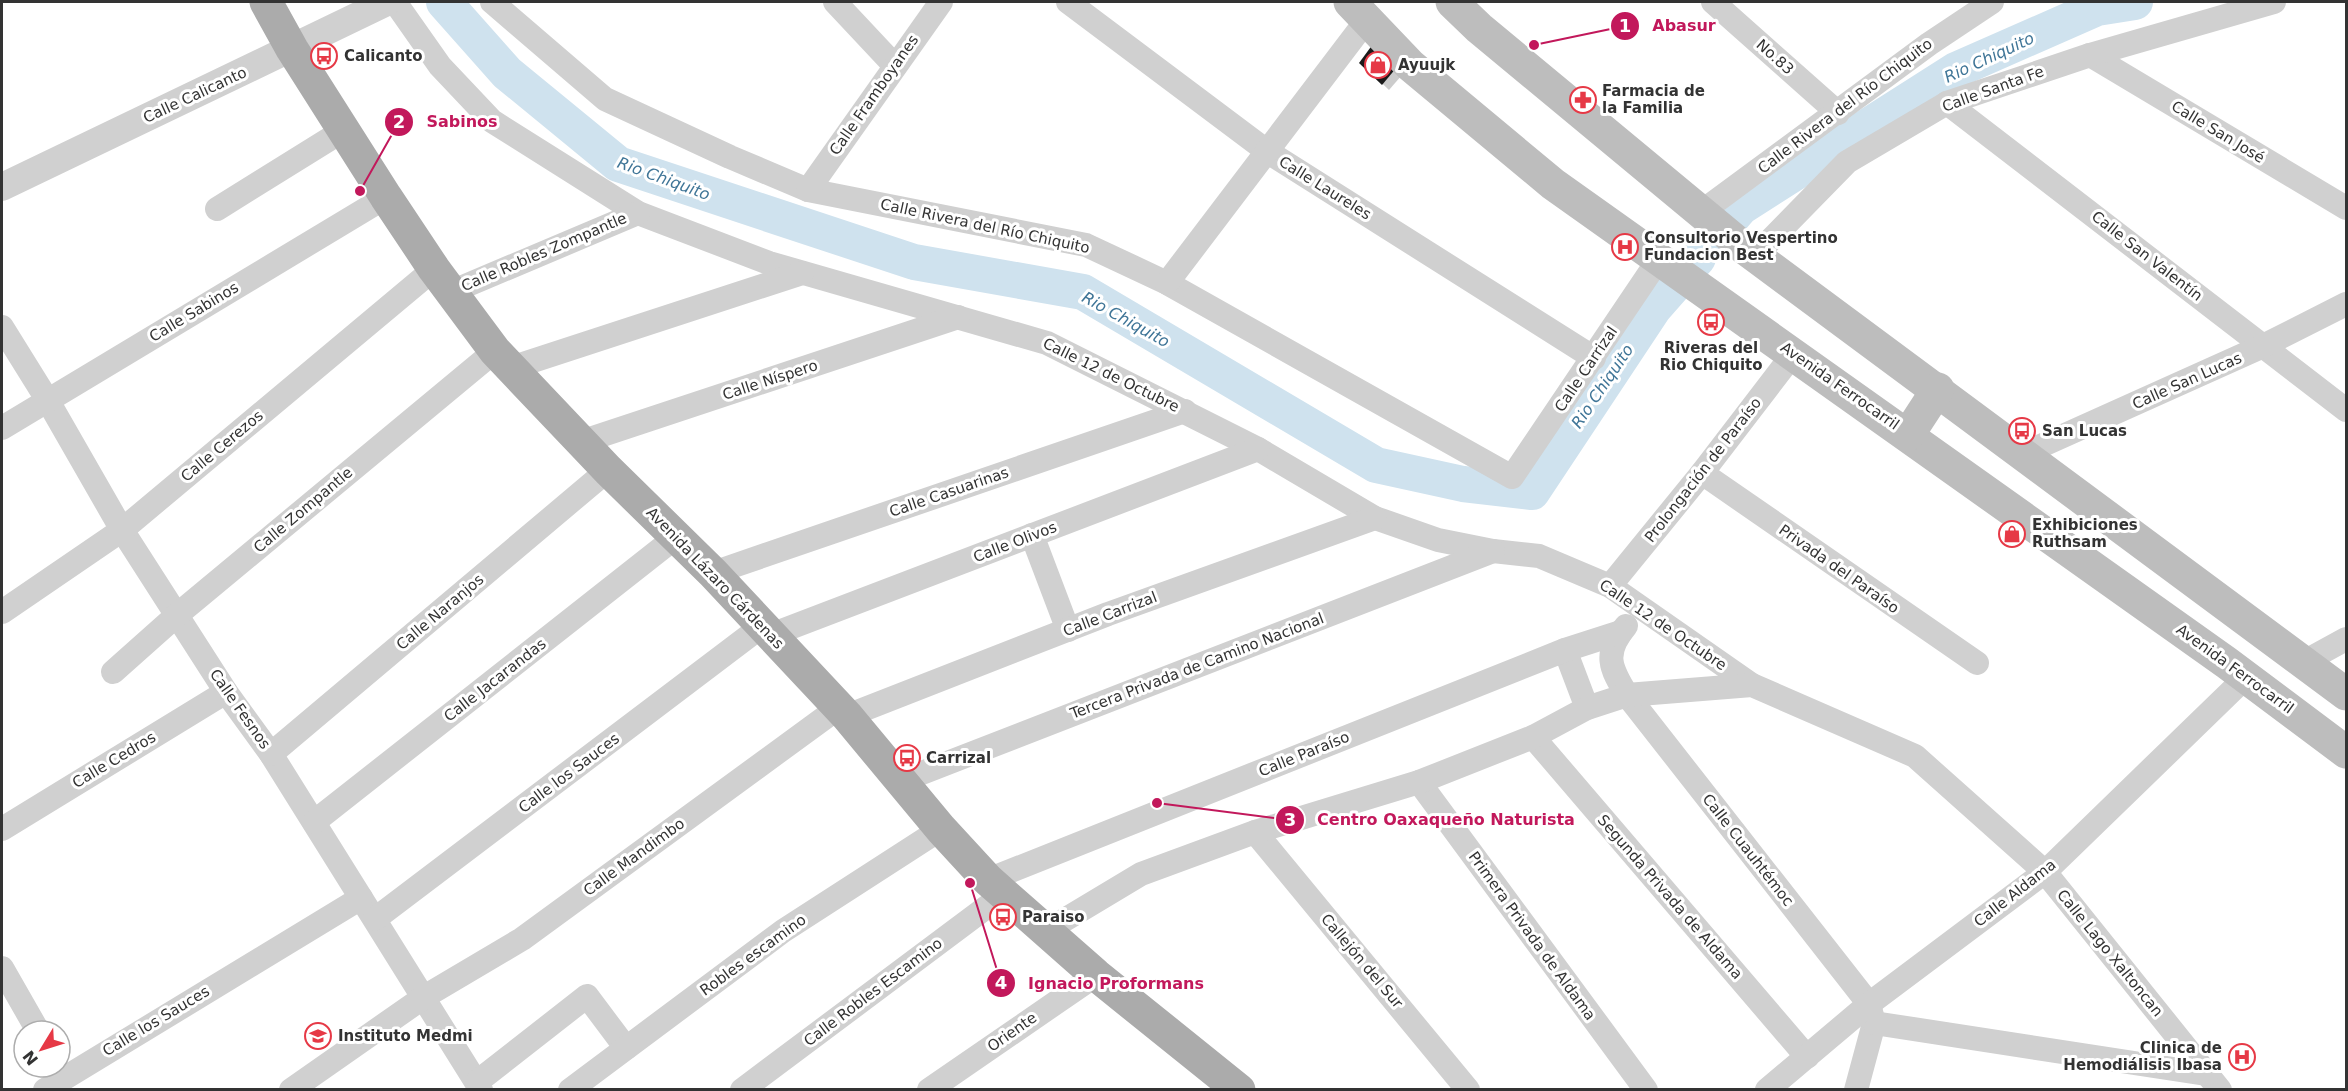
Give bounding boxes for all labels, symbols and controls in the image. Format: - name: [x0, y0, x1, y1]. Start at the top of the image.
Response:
- callout: Abasur: [1610, 9, 1727, 43]
- text: 1: [1619, 15, 1631, 36]
- text: Abasur: [1652, 16, 1716, 35]
- water label: Rio Chiquito: [1941, 28, 2037, 87]
- street label: Calle Framboyanes: [826, 31, 922, 159]
- street label: Calle Rivera del Río Chiquito: [1754, 35, 1936, 177]
- street label: No.83: [1753, 36, 1797, 78]
- bus stop icon: Calicanto: [309, 41, 339, 71]
- place label: Calicanto: [344, 47, 423, 65]
- shop icon: Ayuujk: [1363, 50, 1393, 80]
- place label: Ayuujk: [1398, 56, 1456, 74]
- street label: Calle Santa Fe: [1940, 62, 2046, 116]
- street label: Calle Calicanto: [140, 63, 250, 127]
- place label: Farmacia de la Familia: [1602, 82, 1705, 117]
- pharmacy icon: Farmacia de la Familia: [1568, 85, 1598, 115]
- street label: Calle San José: [2168, 97, 2268, 167]
- callout: Sabinos: [384, 105, 510, 139]
- text: 2: [393, 111, 405, 132]
- text: Sabinos: [426, 112, 498, 131]
- street label: Calle Laureles: [1276, 152, 1375, 224]
- water label: Rio Chiquito: [615, 153, 713, 204]
- street label: Calle Rivera del Río Chiquito: [879, 195, 1091, 257]
- street label: Calle San Valentín: [2088, 207, 2206, 305]
- street label: Calle Robles Zompantle: [459, 209, 629, 295]
- place label: Consultorio Vespertino Fundacion Best: [1644, 229, 1838, 264]
- hospital icon: Consultorio Vespertino Fundacion Best: [1610, 232, 1640, 262]
- street label: Calle Sabinos: [146, 278, 242, 346]
- water label: Rio Chiquito: [1079, 288, 1173, 351]
- bus stop icon: Riveras del Rio Chiquito: [1696, 307, 1726, 337]
- street label: Calle Carrizal: [1551, 323, 1621, 415]
- street label: Calle 12 de Octubre: [1040, 334, 1182, 416]
- street label: Avenida Ferrocarril: [1777, 338, 1903, 434]
- place label: Riveras del Rio Chiquito: [1659, 339, 1763, 374]
- water label: Rio Chiquito: [1567, 341, 1638, 432]
- street label: Calle San Lucas: [2130, 349, 2245, 413]
- street label: Calle Níspero: [720, 356, 820, 404]
- street label: Prolongación de Paraíso: [1641, 394, 1765, 546]
- street label: Calle Cerezos: [177, 406, 267, 486]
- bus stop icon: San Lucas: [2007, 416, 2037, 446]
- place label: San Lucas: [2042, 422, 2127, 440]
- street label: Calle Zompantle: [250, 463, 356, 557]
- street label: Calle Casuarinas: [887, 463, 1011, 521]
- street label: Avenida Lázaro Cárdenas: [643, 503, 788, 653]
- place label: Exhibiciones Ruthsam: [2032, 516, 2138, 551]
- street label: Calle Olivos: [971, 518, 1059, 566]
- shop icon: Exhibiciones Ruthsam: [1997, 519, 2027, 549]
- street label: Privada del Paraíso: [1775, 521, 1903, 617]
- street label: Calle Naranjos: [393, 570, 487, 654]
- street label: Calle 12 de Octubre: [1596, 576, 1730, 674]
- street label: Calle Carrizal: [1060, 588, 1160, 640]
- street label: Tercera Privada de Camino Nacional: [1067, 609, 1326, 723]
- street label: Avenida Ferrocarril: [2173, 620, 2297, 718]
- street label: Calle Jacarandas: [440, 634, 550, 725]
- street label: Calle Fesnos: [206, 666, 274, 753]
- street label: Calle Cedros: [69, 728, 159, 792]
- street label: Calle Paraíso: [1256, 728, 1352, 780]
- street label: Calle los Sauces: [515, 729, 623, 817]
- bus stop icon: Carrizal: [892, 743, 922, 773]
- place label: Carrizal: [926, 749, 991, 767]
- street label: Calle Cuauhtémoc: [1699, 790, 1797, 910]
- callout: Centro Oaxaqueño Naturista: [1275, 803, 1587, 837]
- text: 3: [1284, 809, 1296, 830]
- text: Centro Oaxaqueño Naturista: [1317, 810, 1575, 829]
- street label: Segunda Privada de Aldama: [1594, 811, 1746, 983]
- street label: Calle Mandimbo: [580, 814, 688, 900]
- street label: Primera Privada de Aldama: [1465, 848, 1599, 1024]
- street label: Calle Aldama: [1970, 855, 2060, 931]
- street label: Calle Lago Xaltoncan: [2053, 886, 2167, 1020]
- bus stop icon: Paraiso: [988, 902, 1018, 932]
- place label: Paraiso: [1022, 908, 1085, 926]
- street label: Callejón del Sur: [1317, 910, 1407, 1013]
- street label: Robles escamino: [697, 911, 809, 999]
- street label: Calle Robles Escamino: [800, 934, 946, 1050]
- callout: Ignacio Proformans: [986, 966, 1216, 1000]
- text: 4: [995, 972, 1007, 993]
- text: Ignacio Proformans: [1028, 974, 1204, 993]
- street label: Calle los Sauces: [99, 982, 213, 1060]
- street label: Oriente: [984, 1009, 1040, 1055]
- north arrow: [12, 1019, 72, 1079]
- school or university icon: Instituto Medmi: [303, 1021, 333, 1051]
- place label: Instituto Medmi: [338, 1027, 473, 1045]
- place label: Clinica de Hemodiálisis Ibasa: [2063, 1039, 2222, 1074]
- hospital icon: Clinica de Hemodiálisis Ibasa: [2227, 1042, 2257, 1072]
- text: N: [19, 1047, 42, 1069]

